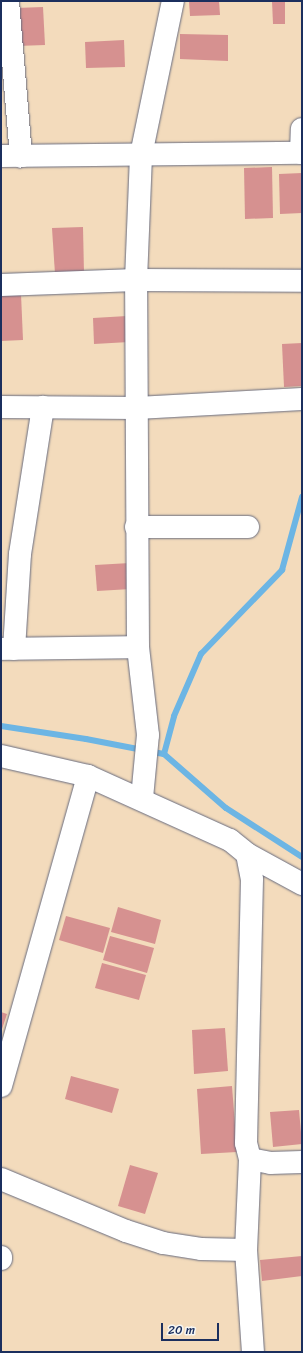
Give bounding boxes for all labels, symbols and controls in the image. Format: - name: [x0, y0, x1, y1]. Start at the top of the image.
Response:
- scale bar: [163, 1315, 221, 1341]
- text: 20 m: [168, 1319, 195, 1341]

